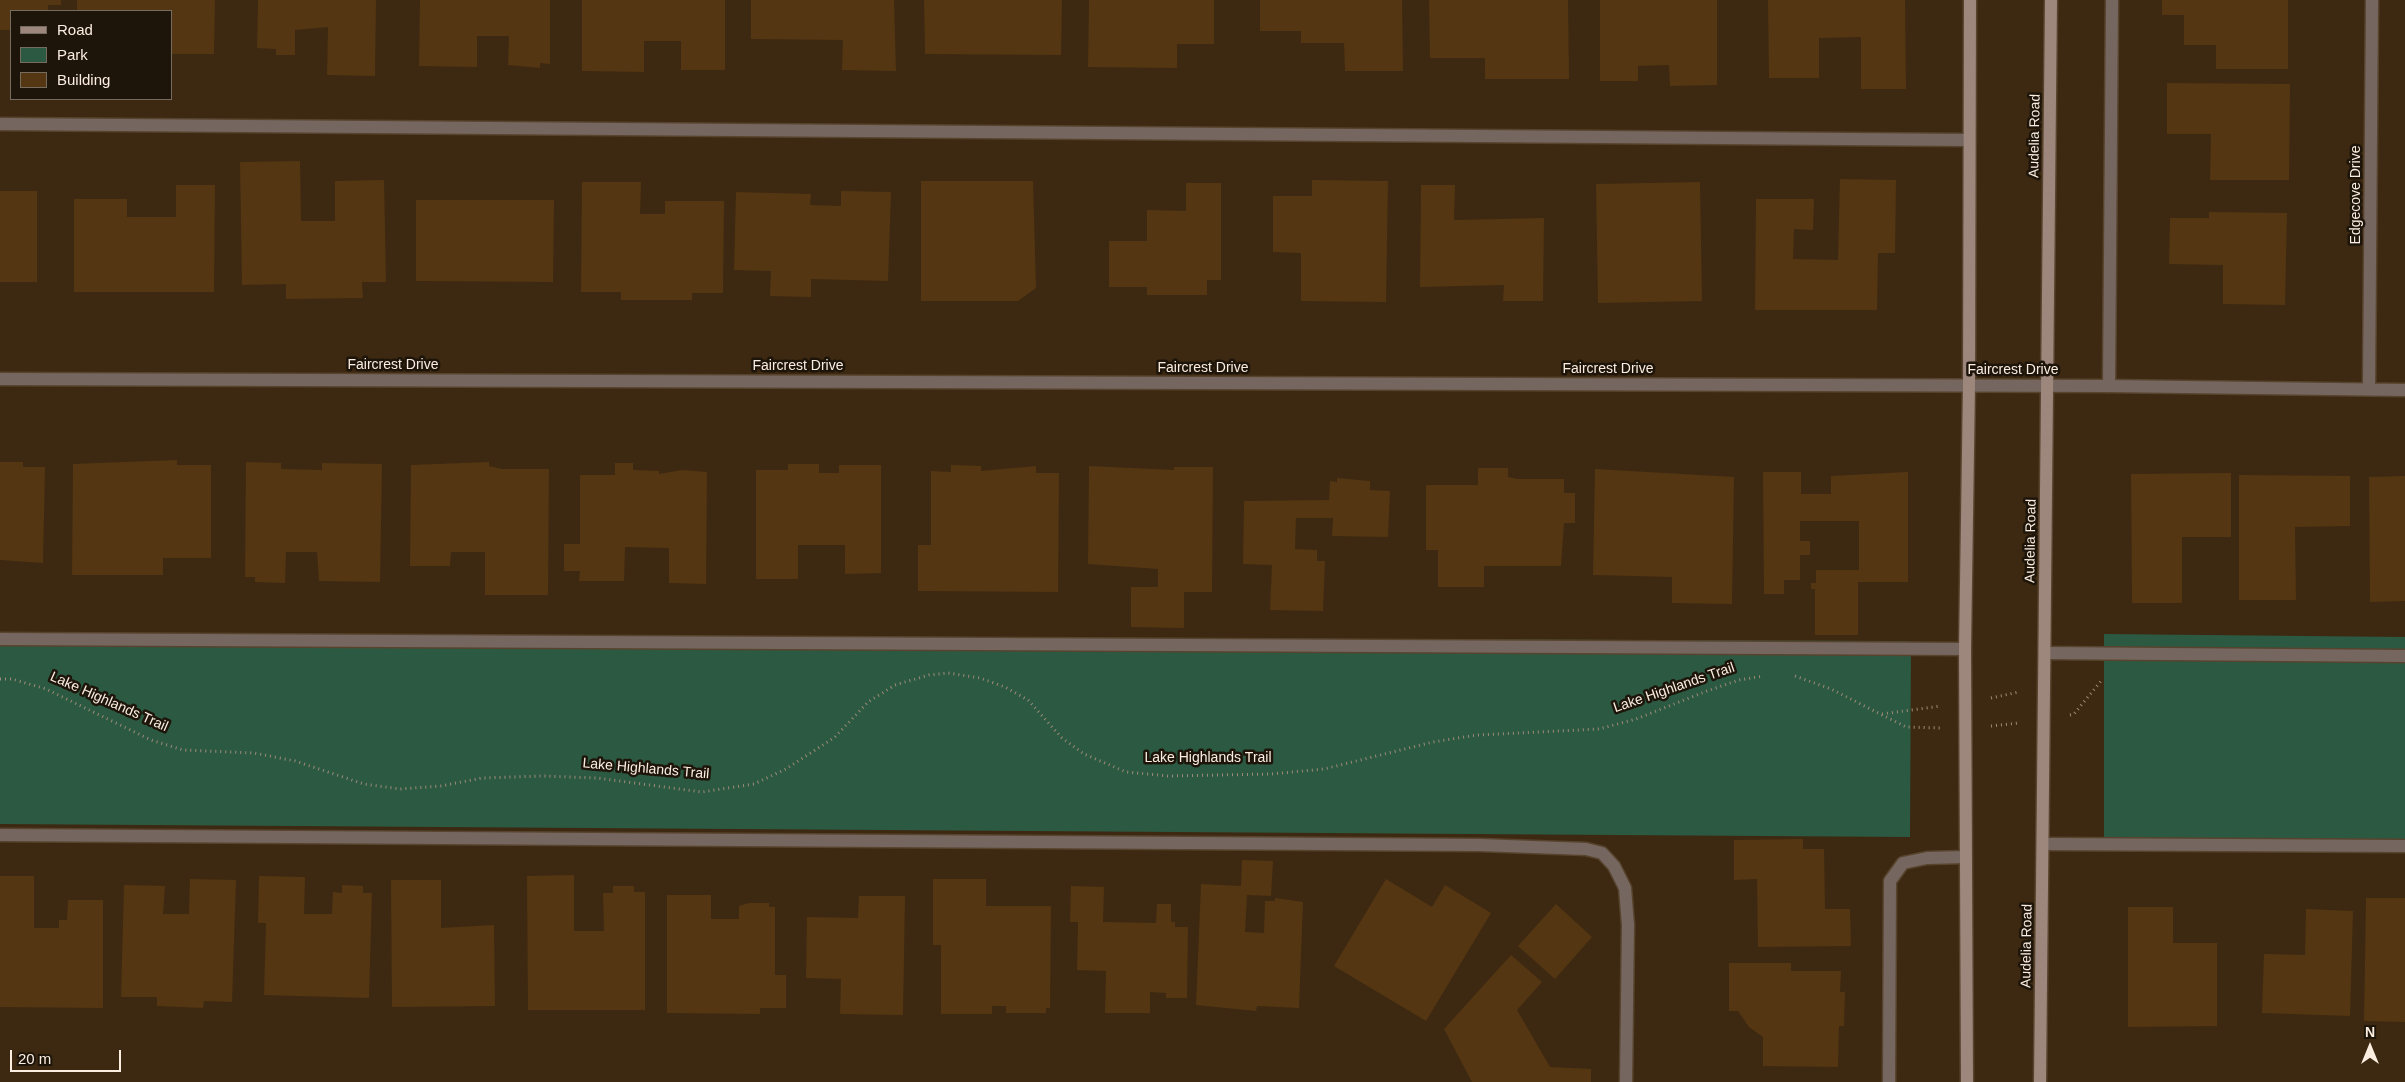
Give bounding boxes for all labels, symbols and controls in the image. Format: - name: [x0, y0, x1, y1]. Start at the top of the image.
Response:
- legend: [10, 10, 172, 100]
- text: Road: [57, 21, 93, 38]
- text: Park: [57, 46, 88, 63]
- text: Building: [57, 71, 110, 88]
- street label: Audelia Road: [2026, 94, 2044, 178]
- street label: Edgecove Drive: [2348, 146, 2364, 244]
- street label: Faircrest Drive: [347, 357, 439, 373]
- street label: Faircrest Drive: [752, 358, 844, 374]
- street label: Faircrest Drive: [1157, 360, 1249, 376]
- street label: Faircrest Drive: [1562, 361, 1654, 377]
- street label: Faircrest Drive: [1967, 362, 2059, 378]
- street label: Audelia Road: [2022, 499, 2040, 583]
- street label: Lake Highlands Trail: [1611, 659, 1737, 717]
- street label: Lake Highlands Trail: [48, 668, 170, 736]
- street label: Lake Highlands Trail: [1144, 750, 1272, 766]
- street label: Lake Highlands Trail: [582, 755, 710, 783]
- street label: Audelia Road: [2018, 904, 2036, 988]
- north arrow: [2345, 1022, 2395, 1072]
- text: N: [2365, 1024, 2375, 1040]
- scale bar: [12, 1040, 124, 1072]
- text: 20 m: [18, 1050, 51, 1067]

